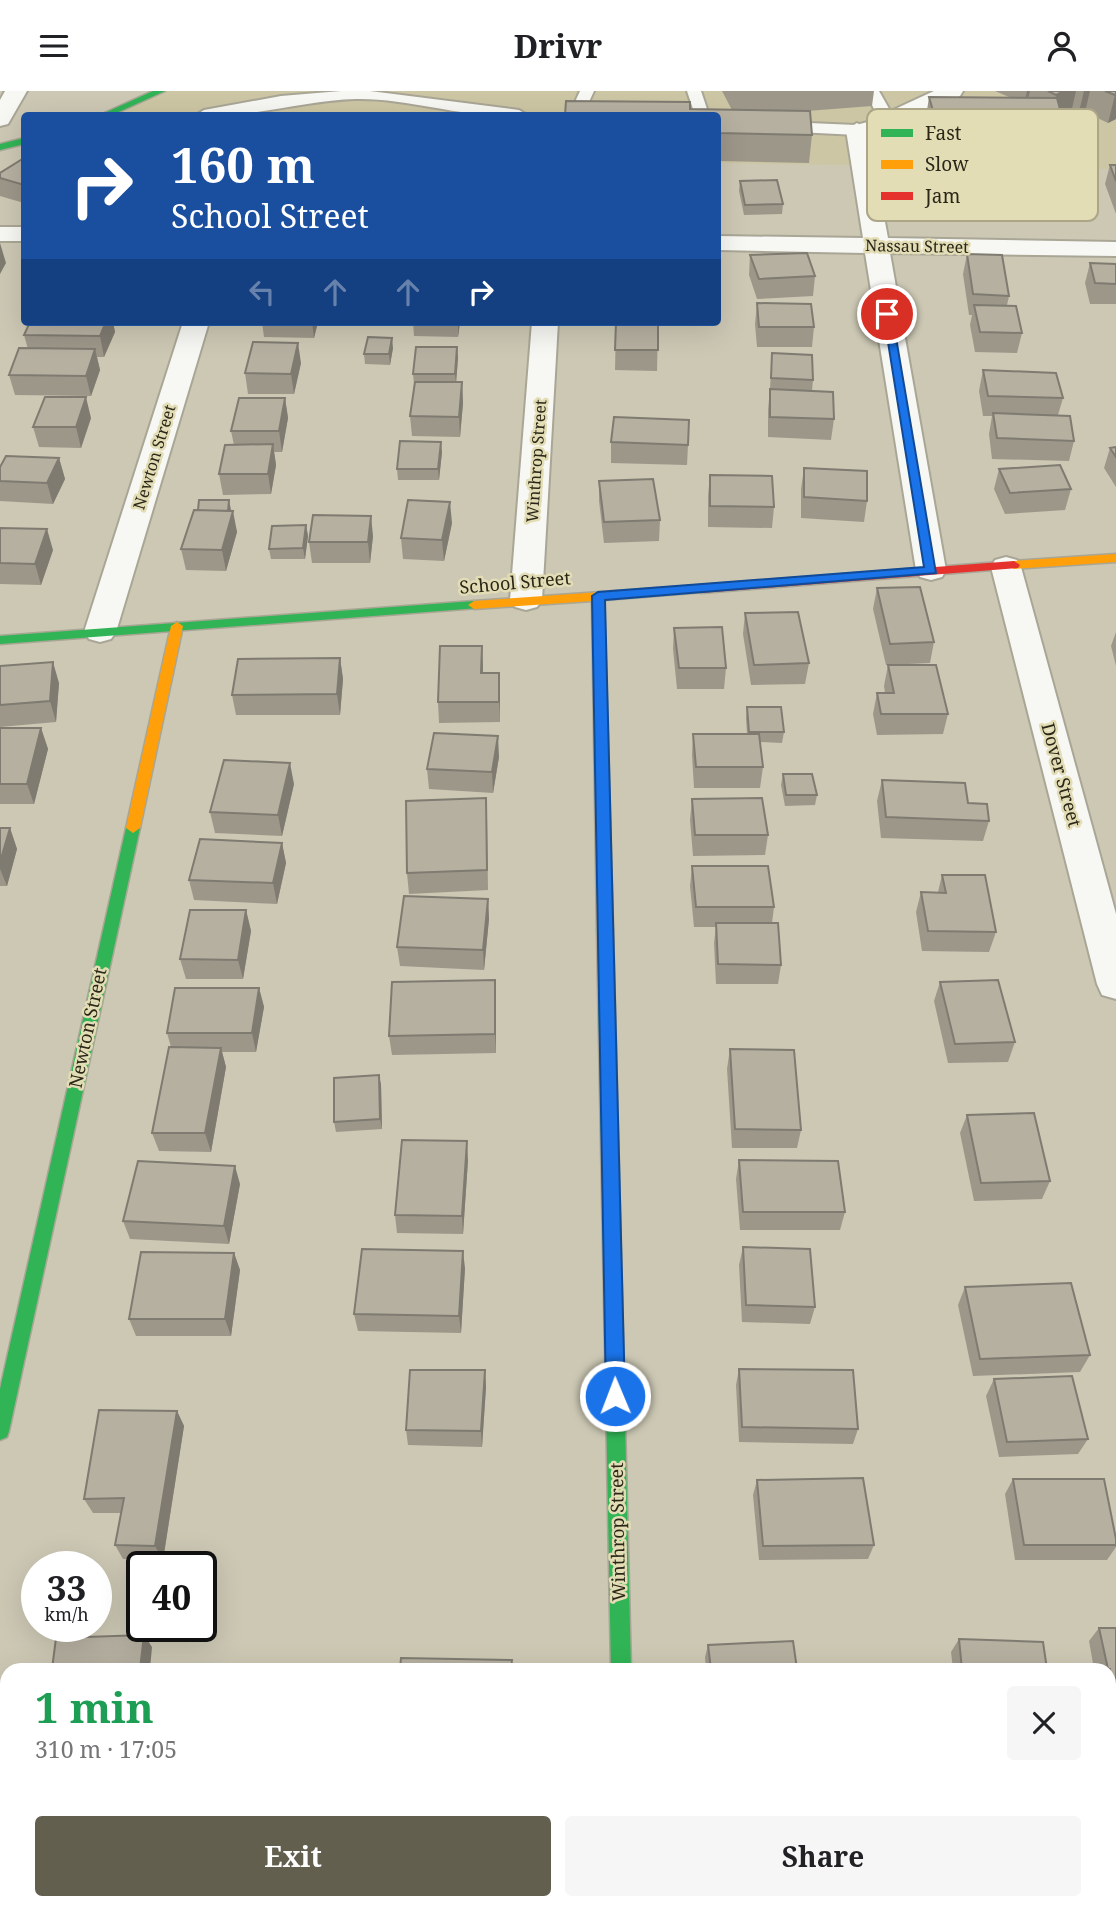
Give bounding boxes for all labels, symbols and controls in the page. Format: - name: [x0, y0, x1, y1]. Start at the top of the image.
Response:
- text: Drivr: [514, 24, 602, 67]
- icon: menu: [35, 27, 73, 65]
- icon: person: [1043, 27, 1081, 65]
- legend: [867, 109, 1098, 221]
- text: Fast: [925, 120, 962, 146]
- text: 160 m: [171, 131, 315, 197]
- icon: right: [56, 140, 147, 231]
- text: Slow: [925, 151, 969, 177]
- text: Jam: [924, 183, 960, 209]
- text: School Street: [171, 194, 369, 237]
- street label: Nassau Street: [865, 234, 969, 258]
- icon: left: [243, 273, 281, 311]
- icon: ahead: [316, 273, 354, 311]
- icon: ahead: [389, 273, 427, 311]
- icon: right: [462, 273, 500, 311]
- pin: [857, 284, 917, 344]
- icon: arrive: [868, 295, 906, 333]
- street label: Winthrop Street: [521, 398, 551, 523]
- street label: Newton Street: [128, 402, 180, 512]
- street label: School Street: [458, 565, 571, 599]
- street label: Dover Street: [1037, 720, 1087, 829]
- street label: Newton Street: [63, 966, 111, 1090]
- position arrow: [578, 1359, 652, 1433]
- street label: Winthrop Street: [604, 1462, 630, 1602]
- speed limit sign: 40: [126, 1551, 217, 1642]
- text: 33: [47, 1564, 86, 1611]
- text: km/h: [44, 1602, 89, 1626]
- text: 1 min: [35, 1678, 154, 1735]
- button: close: [1007, 1686, 1081, 1760]
- text: 310 m · 17:05: [35, 1733, 177, 1765]
- button: Exit: [35, 1816, 551, 1896]
- button: Share: [565, 1816, 1081, 1896]

